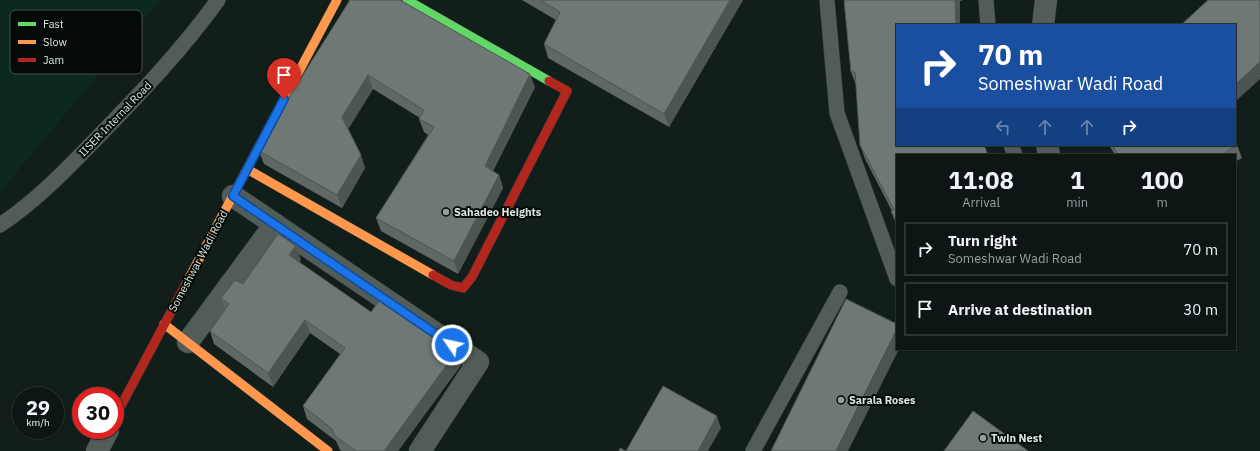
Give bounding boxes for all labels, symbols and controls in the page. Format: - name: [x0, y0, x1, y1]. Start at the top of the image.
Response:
- legend: [10, 10, 142, 74]
- text: Fast: [43, 17, 64, 31]
- text: Slow: [43, 35, 67, 49]
- text: 70 m: [978, 36, 1043, 73]
- icon: right: [912, 40, 964, 92]
- text: Jam: [43, 53, 64, 67]
- pin: [267, 58, 301, 99]
- icon: arrive: [273, 64, 295, 86]
- text: Someshwar Wadi Road: [978, 72, 1163, 95]
- street label: IISER Internal Road: [76, 79, 154, 159]
- icon: left: [992, 116, 1014, 138]
- icon: ahead: [1034, 116, 1056, 138]
- icon: ahead: [1076, 116, 1098, 138]
- icon: right: [1118, 116, 1140, 138]
- text: 11:08: [948, 164, 1014, 196]
- text: 1: [1070, 164, 1084, 196]
- text: 100: [1140, 164, 1184, 196]
- text: Arrival: [962, 194, 1000, 211]
- text: min: [1066, 194, 1088, 211]
- text: m: [1156, 194, 1168, 211]
- place label: Sahadeo Heights: [454, 205, 542, 219]
- marker: Sahadeo Heights: [441, 207, 451, 217]
- street label: Someshwar Wadi Road: [165, 208, 231, 314]
- text: Turn right: [948, 231, 1017, 250]
- icon: right: [914, 238, 936, 260]
- text: 70 m: [1183, 240, 1218, 259]
- text: Someshwar Wadi Road: [948, 250, 1082, 267]
- icon: arrive: [914, 298, 936, 320]
- text: Arrive at destination: [948, 300, 1092, 319]
- text: 30 m: [1183, 300, 1218, 319]
- position arrow: [431, 324, 473, 366]
- speed limit sign: 30: [72, 387, 124, 439]
- place label: Sarala Roses: [849, 393, 916, 407]
- text: 29: [26, 394, 50, 421]
- marker: Sarala Roses: [836, 395, 846, 405]
- text: km/h: [26, 416, 50, 429]
- place label: Twin Nest: [991, 431, 1042, 445]
- marker: Twin Nest: [978, 433, 988, 443]

